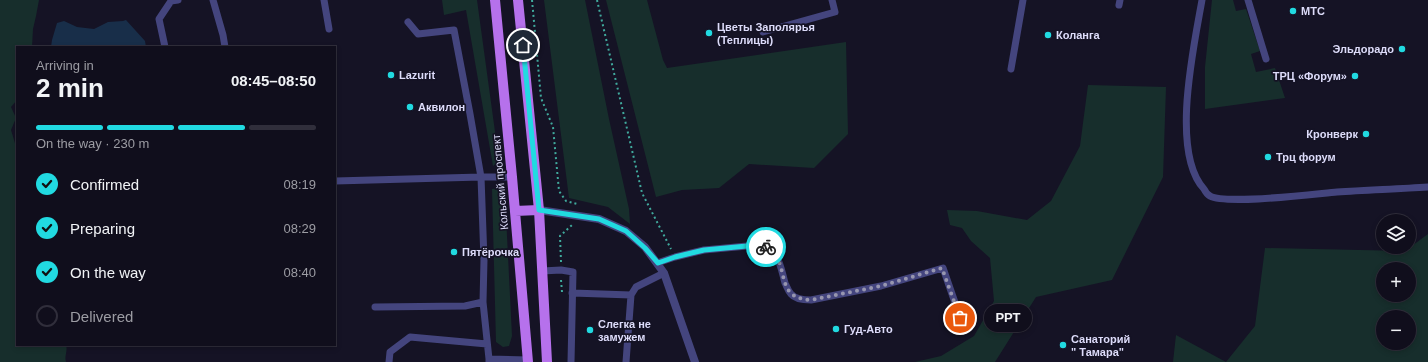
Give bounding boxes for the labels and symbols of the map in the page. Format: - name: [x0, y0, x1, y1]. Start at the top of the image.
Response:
- place label: МТС: [1301, 5, 1325, 17]
- marker: МТС: [1288, 6, 1298, 16]
- place label: Цветы Заполярья (Теплицы): [717, 21, 815, 46]
- pin: [506, 28, 540, 62]
- marker: Цветы Заполярья (Теплицы): [704, 28, 714, 38]
- place label: Коланга: [1056, 29, 1100, 41]
- marker: Коланга: [1043, 30, 1053, 40]
- place label: Эльдорадо: [1332, 43, 1394, 55]
- marker: Эльдорадо: [1397, 44, 1407, 54]
- place label: Lazurit: [399, 69, 435, 81]
- marker: Lazurit: [386, 70, 396, 80]
- place label: ТРЦ «Форум»: [1273, 70, 1347, 82]
- marker: ТРЦ «Форум»: [1350, 71, 1360, 81]
- place label: Аквилон: [418, 101, 465, 113]
- marker: Аквилон: [405, 102, 415, 112]
- place label: Кронверк: [1306, 128, 1358, 140]
- marker: Кронверк: [1361, 129, 1371, 139]
- street label: Кольский проспект: [490, 134, 510, 230]
- place label: Трц форум: [1276, 151, 1336, 163]
- marker: Трц форум: [1263, 152, 1273, 162]
- courier: [746, 227, 786, 267]
- place label: Пятёрочка: [462, 246, 520, 258]
- marker: Пятёрочка: [449, 247, 459, 257]
- pin: [943, 301, 977, 335]
- callout: РРТ: [984, 304, 1032, 332]
- place label: Слегка не замужем: [598, 318, 651, 343]
- place label: Гуд-Авто: [844, 323, 893, 335]
- marker: Гуд-Авто: [831, 324, 841, 334]
- marker: Слегка не замужем: [585, 325, 595, 335]
- place label: Санаторий " Тамара": [1071, 333, 1130, 358]
- marker: Санаторий " Тамара": [1058, 340, 1068, 350]

